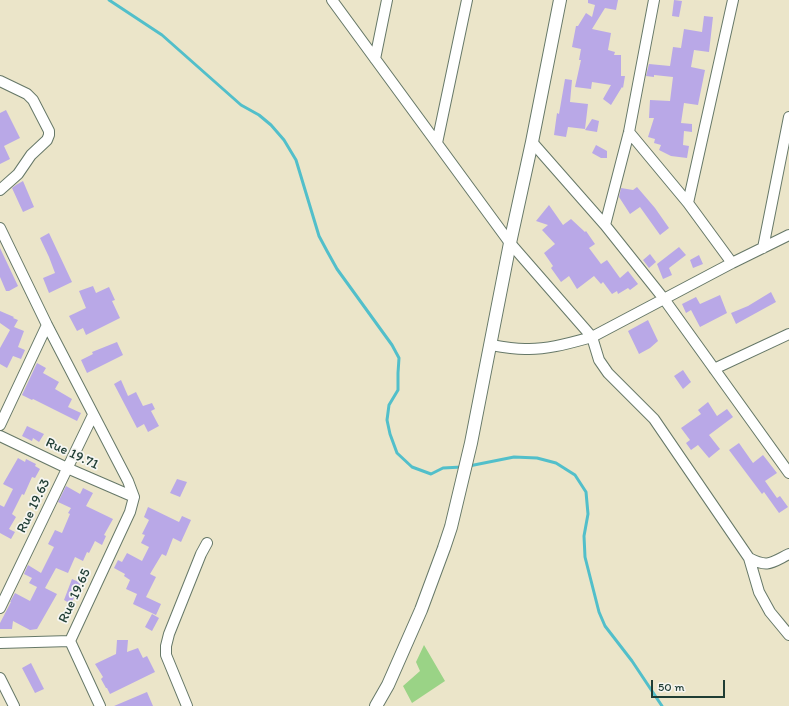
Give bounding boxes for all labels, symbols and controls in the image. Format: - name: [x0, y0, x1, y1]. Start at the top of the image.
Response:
- street label: Rue 19.71: [43, 434, 101, 474]
- street label: Rue 19.63: [14, 476, 54, 536]
- street label: Rue 19.65: [55, 566, 95, 626]
- scale bar: [653, 672, 727, 698]
- text: 50 m: [658, 680, 684, 694]

